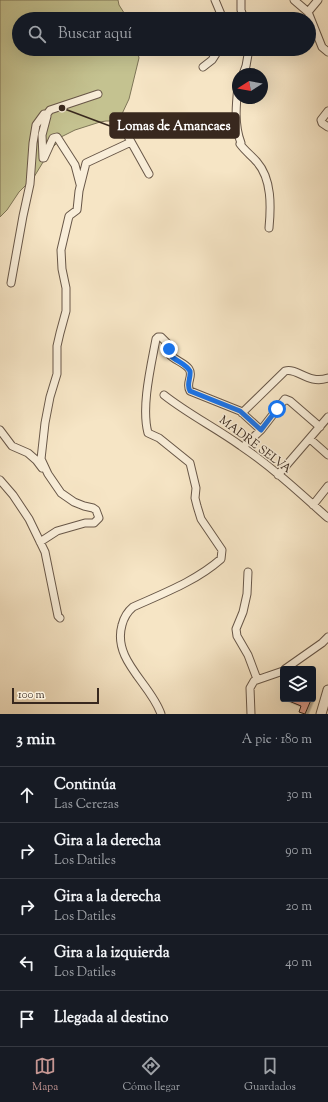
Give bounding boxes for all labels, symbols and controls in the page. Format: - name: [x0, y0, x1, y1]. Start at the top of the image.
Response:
- search box: [12, 12, 316, 56]
- icon: search: [26, 23, 48, 45]
- text: Buscar aquí: [58, 24, 132, 45]
- north arrow: [232, 68, 268, 104]
- callout: Lomas de Amancaes: [110, 113, 239, 138]
- text: Lomas de Amancaes: [117, 118, 231, 136]
- route end: [160, 340, 178, 358]
- route start: [268, 400, 286, 418]
- street label: MADRE SELVA: [215, 412, 295, 478]
- map controls: [280, 666, 316, 702]
- button: layers: [280, 666, 316, 702]
- scale bar: [12, 686, 99, 705]
- text: 100 m: [18, 687, 45, 703]
- text: 3 min: [16, 728, 55, 752]
- text: A pie · 180 m: [242, 731, 312, 749]
- text: Continúa: [54, 775, 116, 796]
- icon: ahead: [16, 784, 38, 806]
- text: 30 m: [286, 786, 312, 804]
- text: Las Cerezas: [54, 796, 119, 814]
- text: Gira a la derecha: [54, 831, 161, 852]
- icon: right: [16, 840, 38, 862]
- text: 90 m: [285, 842, 312, 860]
- text: Los Datiles: [54, 852, 116, 870]
- text: Gira a la derecha: [54, 887, 161, 908]
- icon: right: [16, 896, 38, 918]
- text: 20 m: [286, 898, 312, 916]
- text: Los Datiles: [54, 908, 116, 926]
- text: Gira a la izquierda: [54, 943, 170, 964]
- icon: left: [16, 952, 38, 974]
- text: 40 m: [285, 954, 312, 972]
- text: Los Datiles: [54, 964, 116, 982]
- icon: arrive: [16, 1008, 38, 1030]
- text: Llegada al destino: [54, 1008, 169, 1029]
- tab: Mapa: [32, 1055, 58, 1095]
- tab: Cómo llegar: [122, 1055, 180, 1095]
- tab: Guardados: [244, 1055, 296, 1095]

